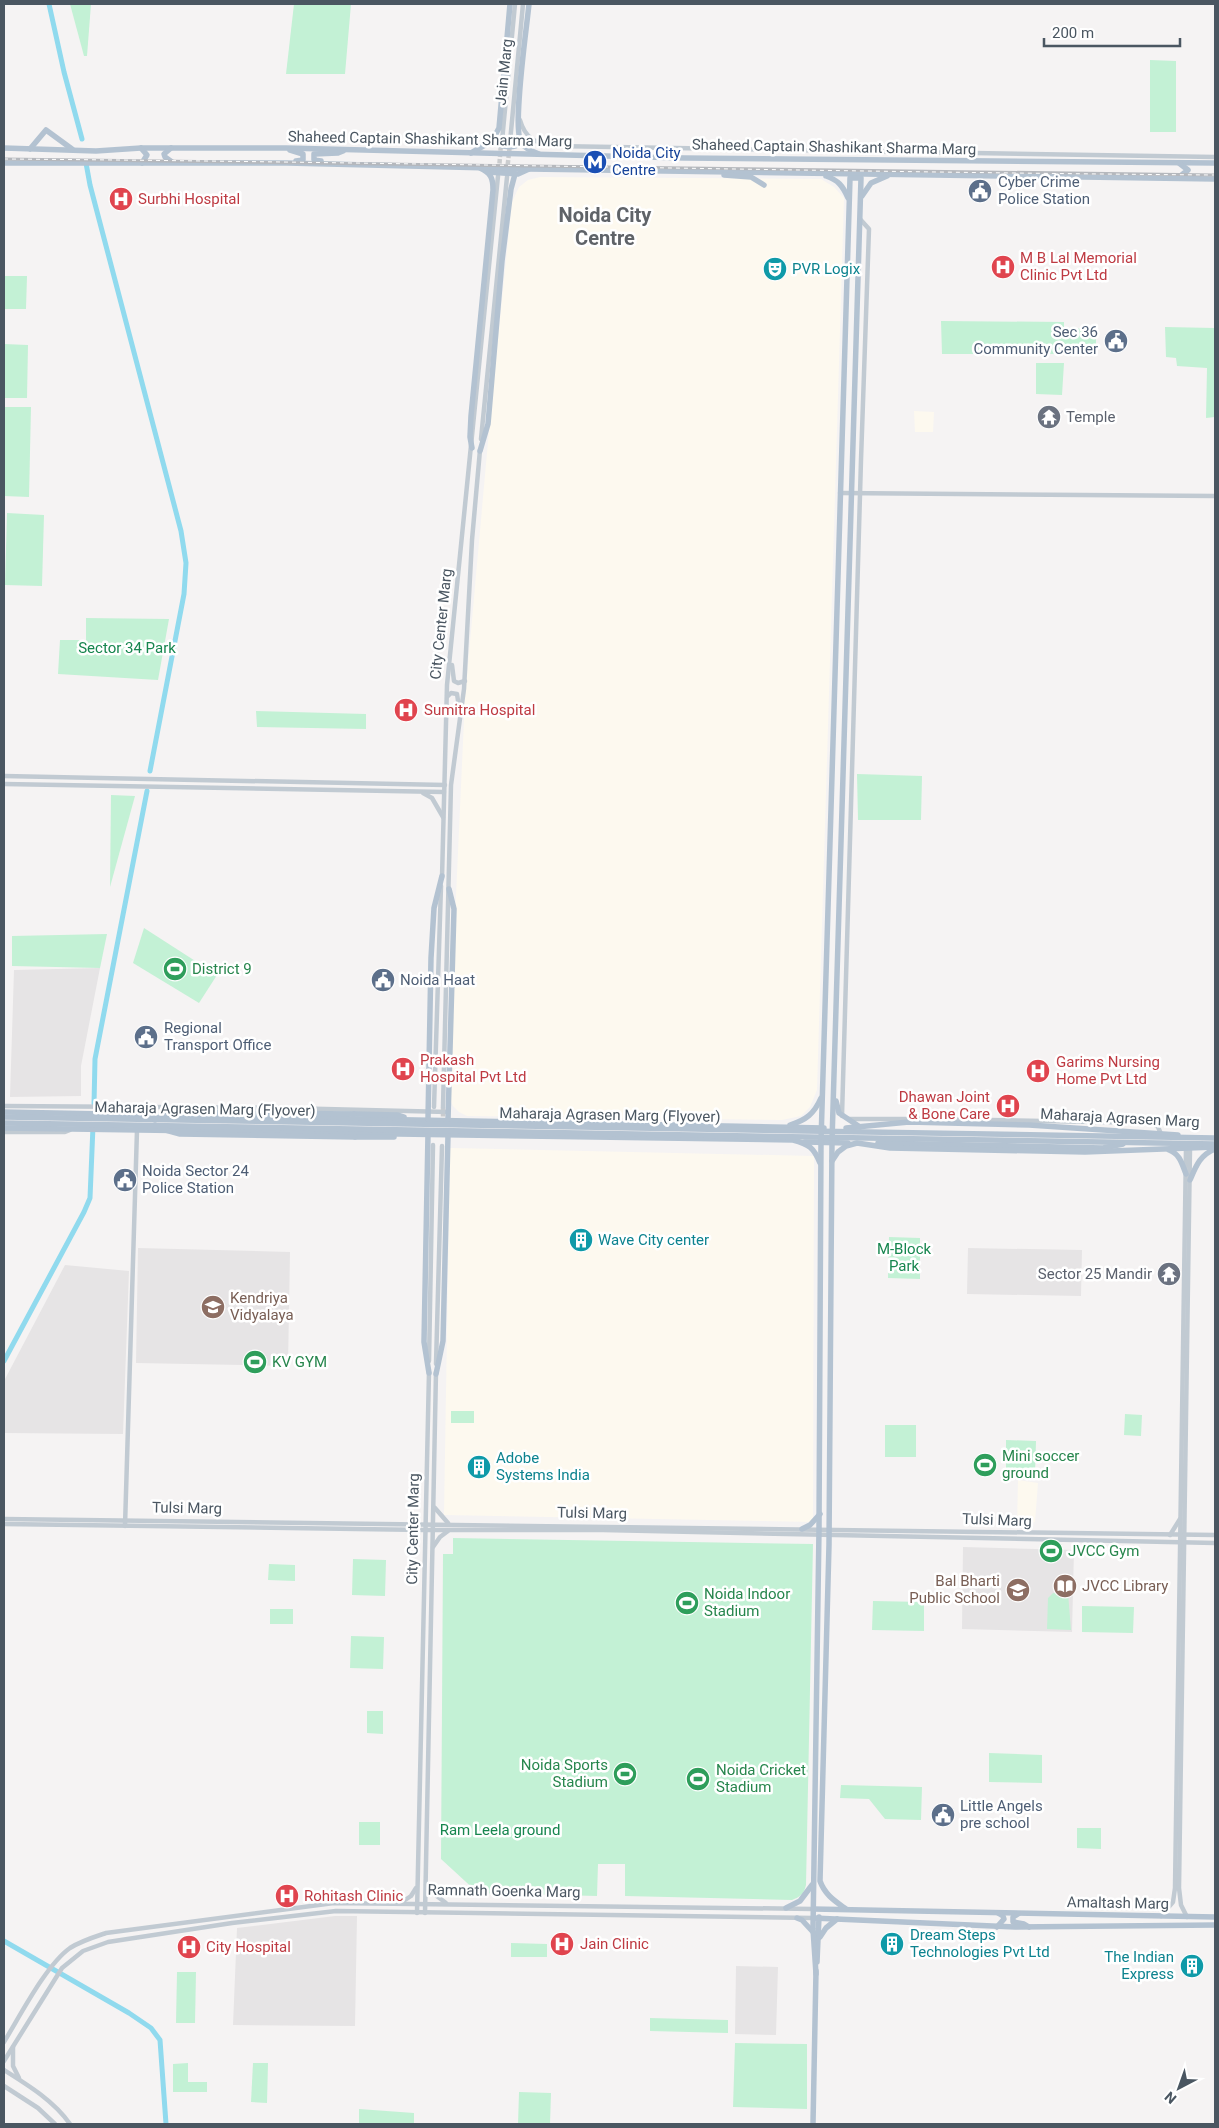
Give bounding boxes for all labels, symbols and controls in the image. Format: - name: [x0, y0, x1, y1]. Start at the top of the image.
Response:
- scale bar: [1044, 15, 1180, 47]
- text: 200 m: [1052, 24, 1094, 42]
- street label: Jain Marg: [492, 38, 516, 106]
- street label: Shaheed Captain Shashikant Sharma Marg: [288, 128, 572, 150]
- street label: Shaheed Captain Shashikant Sharma Marg: [692, 136, 976, 158]
- place label: Noida City Centre: [612, 144, 681, 179]
- metro station icon: Noida City Centre: [582, 149, 608, 175]
- place label: Cyber Crime Police Station: [998, 173, 1090, 208]
- public building icon: Cyber Crime Police Station: [967, 178, 993, 204]
- hospital icon: Surbhi Hospital: [108, 186, 134, 212]
- place label: Surbhi Hospital: [138, 190, 240, 208]
- district label: Noida City Centre: [559, 203, 652, 250]
- place label: M B Lal Memorial Clinic Pvt Ltd: [1020, 249, 1137, 284]
- hospital icon: M B Lal Memorial Clinic Pvt Ltd: [990, 254, 1016, 280]
- theatre icon: PVR Logix: [762, 256, 788, 282]
- place label: PVR Logix: [792, 260, 861, 278]
- place label: Sec 36 Community Center: [974, 323, 1098, 358]
- public building icon: Sec 36 Community Center: [1103, 328, 1129, 354]
- temple icon: Temple: [1036, 404, 1062, 430]
- place label: Temple: [1066, 408, 1115, 426]
- street label: City Center Marg: [426, 568, 456, 680]
- park label: Sector 34 Park: [78, 639, 176, 657]
- hospital icon: Sumitra Hospital: [393, 697, 419, 723]
- place label: Sumitra Hospital: [424, 701, 535, 719]
- sports icon: District 9: [162, 956, 188, 982]
- place label: District 9: [192, 960, 252, 978]
- public building icon: Noida Haat: [370, 967, 396, 993]
- place label: Noida Haat: [400, 971, 475, 989]
- place label: Regional Transport Office: [164, 1019, 271, 1054]
- public building icon: Regional Transport Office: [133, 1024, 159, 1050]
- place label: Prakash Hospital Pvt Ltd: [420, 1051, 526, 1086]
- place label: Garims Nursing Home Pvt Ltd: [1056, 1053, 1160, 1088]
- hospital icon: Prakash Hospital Pvt Ltd: [390, 1056, 416, 1082]
- hospital icon: Garims Nursing Home Pvt Ltd: [1025, 1058, 1051, 1084]
- place label: Dhawan Joint & Bone Care: [899, 1088, 990, 1123]
- hospital icon: Dhawan Joint & Bone Care: [995, 1093, 1021, 1119]
- street label: Maharaja Agrasen Marg (Flyover): [94, 1098, 316, 1120]
- street label: Maharaja Agrasen Marg (Flyover): [499, 1104, 721, 1126]
- street label: Maharaja Agrasen Marg: [1040, 1105, 1200, 1131]
- place label: Noida Sector 24 Police Station: [142, 1162, 250, 1197]
- public building icon: Noida Sector 24 Police Station: [112, 1167, 138, 1193]
- building icon: Wave City center: [568, 1227, 594, 1253]
- place label: Wave City center: [598, 1231, 709, 1249]
- park label: M-Block Park: [877, 1240, 932, 1275]
- temple icon: Sector 25 Mandir: [1156, 1261, 1182, 1287]
- place label: Sector 25 Mandir: [1038, 1265, 1152, 1283]
- place label: Kendriya Vidyalaya: [230, 1289, 294, 1324]
- school or university icon: Kendriya Vidyalaya: [200, 1294, 226, 1320]
- sports icon: KV GYM: [242, 1349, 268, 1375]
- place label: KV GYM: [272, 1353, 327, 1371]
- place label: Mini soccer ground: [1002, 1447, 1079, 1482]
- place label: Adobe Systems India: [496, 1449, 590, 1484]
- sports icon: Mini soccer ground: [972, 1452, 998, 1478]
- building icon: Adobe Systems India: [466, 1454, 492, 1480]
- street label: City Center Marg: [403, 1473, 423, 1585]
- street label: Tulsi Marg: [152, 1498, 222, 1518]
- street label: Tulsi Marg: [557, 1503, 627, 1523]
- street label: Tulsi Marg: [962, 1510, 1032, 1530]
- sports icon: JVCC Gym: [1038, 1538, 1064, 1564]
- place label: JVCC Gym: [1068, 1542, 1139, 1560]
- place label: Bal Bharti Public School: [909, 1572, 1000, 1607]
- library icon: JVCC Library: [1052, 1573, 1078, 1599]
- school or university icon: Bal Bharti Public School: [1005, 1577, 1031, 1603]
- place label: JVCC Library: [1082, 1577, 1168, 1595]
- place label: Noida Indoor Stadium: [704, 1585, 790, 1620]
- sports icon: Noida Indoor Stadium: [674, 1590, 700, 1616]
- place label: Noida Sports Stadium: [521, 1756, 608, 1791]
- sports icon: Noida Sports Stadium: [612, 1761, 638, 1787]
- place label: Noida Cricket Stadium: [716, 1761, 806, 1796]
- sports icon: Noida Cricket Stadium: [685, 1766, 711, 1792]
- place label: Little Angels pre school: [960, 1797, 1043, 1832]
- public building icon: Little Angels pre school: [930, 1802, 956, 1828]
- park label: Ram Leela ground: [440, 1821, 560, 1839]
- street label: Ramnath Goenka Marg: [427, 1881, 581, 1901]
- hospital icon: Rohitash Clinic: [274, 1883, 300, 1909]
- place label: Rohitash Clinic: [304, 1887, 403, 1905]
- street label: Amaltash Marg: [1067, 1893, 1169, 1913]
- place label: Dream Steps Technologies Pvt Ltd: [910, 1926, 1050, 1961]
- hospital icon: Jain Clinic: [549, 1931, 575, 1957]
- building icon: Dream Steps Technologies Pvt Ltd: [879, 1931, 905, 1957]
- hospital icon: City Hospital: [176, 1934, 202, 1960]
- place label: Jain Clinic: [580, 1935, 649, 1953]
- place label: City Hospital: [206, 1938, 291, 1956]
- place label: The Indian Express: [1104, 1948, 1174, 1983]
- building icon: The Indian Express: [1179, 1953, 1205, 1979]
- north arrow: [1154, 2063, 1204, 2113]
- text: N: [1161, 2089, 1179, 2107]

